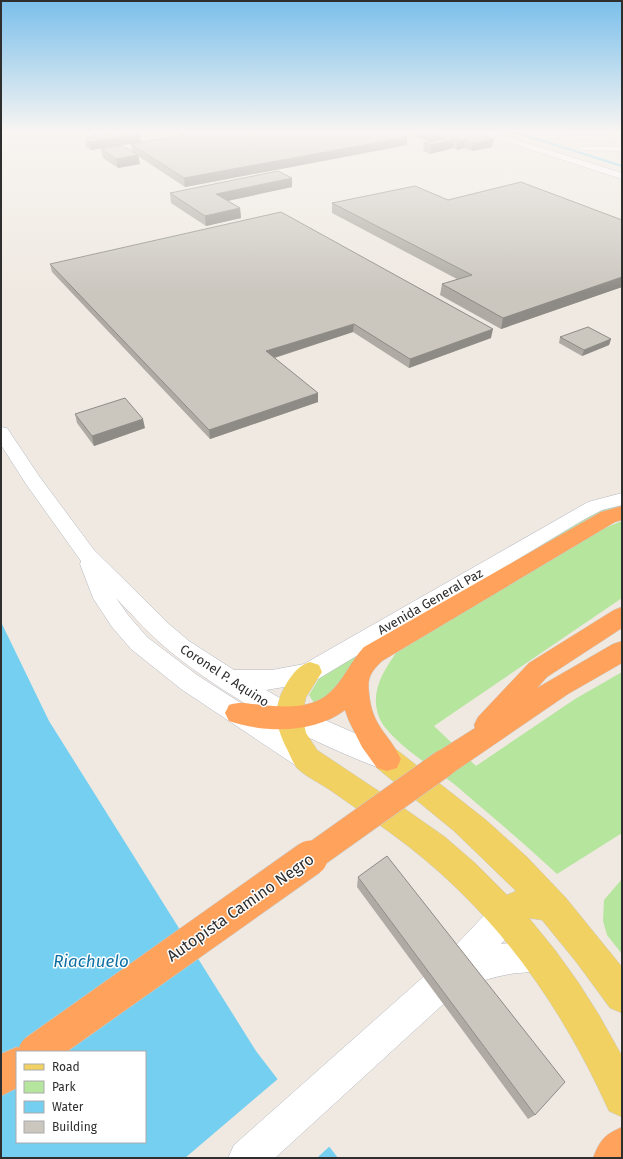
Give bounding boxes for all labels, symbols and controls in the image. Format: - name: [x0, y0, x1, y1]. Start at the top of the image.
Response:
- street label: Avenida General Paz: [375, 565, 486, 638]
- street label: Coronel P. Aquino: [177, 641, 272, 710]
- street label: Autopista Camino Negro: [163, 849, 317, 965]
- water label: Riachuelo: [53, 951, 129, 972]
- legend: [16, 1051, 146, 1143]
- text: Road: [52, 1060, 80, 1074]
- text: Park: [52, 1080, 76, 1094]
- text: Water: [52, 1100, 84, 1114]
- text: Building: [52, 1120, 98, 1134]

